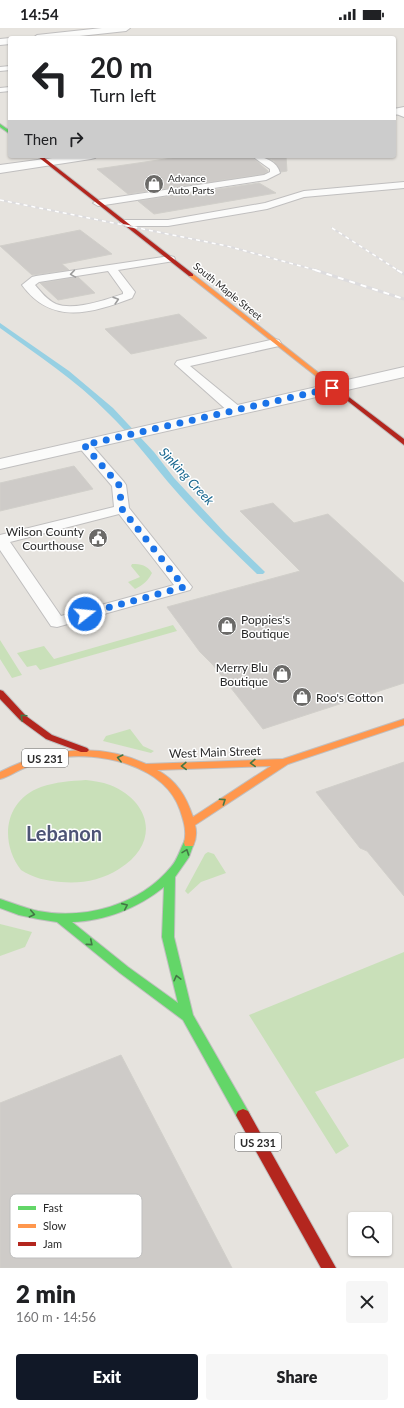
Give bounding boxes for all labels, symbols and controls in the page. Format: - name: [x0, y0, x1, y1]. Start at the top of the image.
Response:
- text: 14:54: [20, 5, 59, 23]
- text: 20 m: [90, 50, 153, 84]
- icon: left: [24, 52, 76, 104]
- text: Turn left: [90, 84, 156, 106]
- icon: right: [65, 128, 87, 150]
- text: Then: [24, 130, 57, 148]
- place label: Advance Auto Parts: [168, 172, 214, 196]
- shop icon: Advance Auto Parts: [143, 173, 165, 195]
- street label: South Maple Street: [191, 260, 265, 323]
- one-way arrow: [69, 269, 76, 278]
- one-way arrow: [113, 296, 120, 305]
- pin: [315, 371, 349, 405]
- icon: arrive: [321, 377, 343, 399]
- water label: Sinking Creek: [156, 444, 218, 509]
- place label: Wilson County Courthouse: [6, 524, 85, 553]
- public building icon: Wilson County Courthouse: [87, 527, 109, 549]
- position arrow: [64, 593, 106, 635]
- place label: Poppies's Boutique: [241, 612, 290, 641]
- shop icon: Poppies's Boutique: [216, 615, 238, 637]
- place label: Merry Blu Boutique: [216, 660, 268, 689]
- shop icon: Merry Blu Boutique: [271, 663, 293, 685]
- shop icon: Roo's Cotton: [291, 686, 313, 708]
- place label: Roo's Cotton: [316, 690, 383, 705]
- one-way arrow: [20, 714, 28, 721]
- street label: West Main Street: [169, 743, 262, 761]
- road number: US 231: [22, 749, 68, 767]
- one-way arrow: [117, 754, 124, 762]
- one-way arrow: [250, 759, 256, 768]
- one-way arrow: [181, 761, 187, 770]
- one-way arrow: [219, 798, 226, 806]
- district label: Lebanon: [26, 821, 102, 845]
- one-way arrow: [181, 849, 190, 856]
- one-way arrow: [121, 903, 129, 911]
- one-way arrow: [29, 909, 35, 917]
- one-way arrow: [85, 938, 92, 945]
- one-way arrow: [174, 975, 182, 981]
- road number: US 231: [235, 1133, 281, 1151]
- legend: [10, 1194, 142, 1258]
- text: Fast: [43, 1201, 63, 1214]
- map controls: [348, 1212, 392, 1256]
- button: search: [348, 1212, 392, 1256]
- text: Slow: [43, 1219, 67, 1232]
- text: Jam: [43, 1237, 62, 1250]
- text: 2 min: [16, 1279, 76, 1308]
- button: close: [346, 1281, 388, 1323]
- text: 160 m · 14:56: [16, 1309, 96, 1325]
- button: Exit: [16, 1354, 198, 1400]
- button: Share: [206, 1354, 388, 1400]

